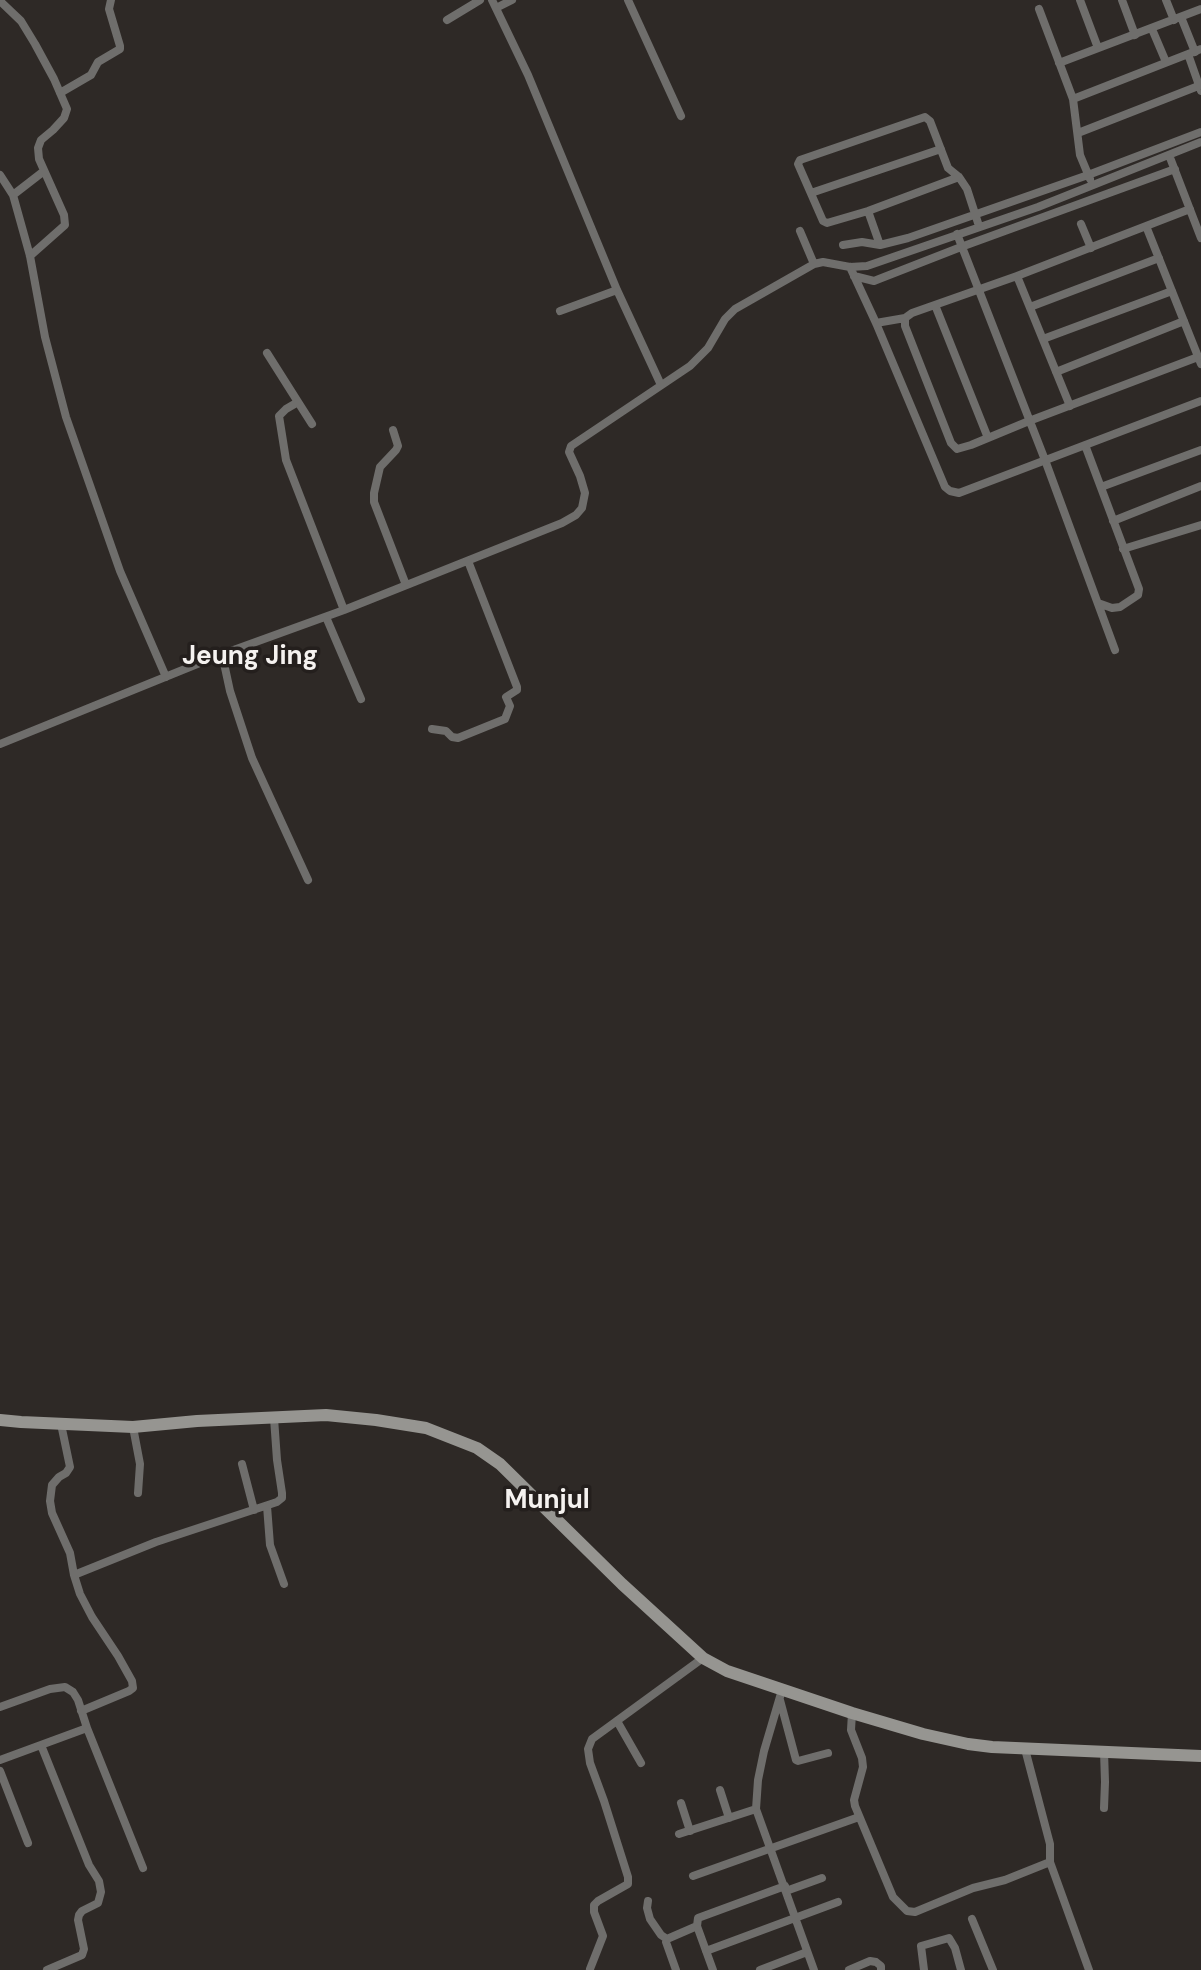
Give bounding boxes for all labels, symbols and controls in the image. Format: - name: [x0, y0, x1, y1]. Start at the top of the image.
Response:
- district label: Jeung Jing: [182, 641, 318, 673]
- district label: Munjul: [504, 1485, 590, 1517]

